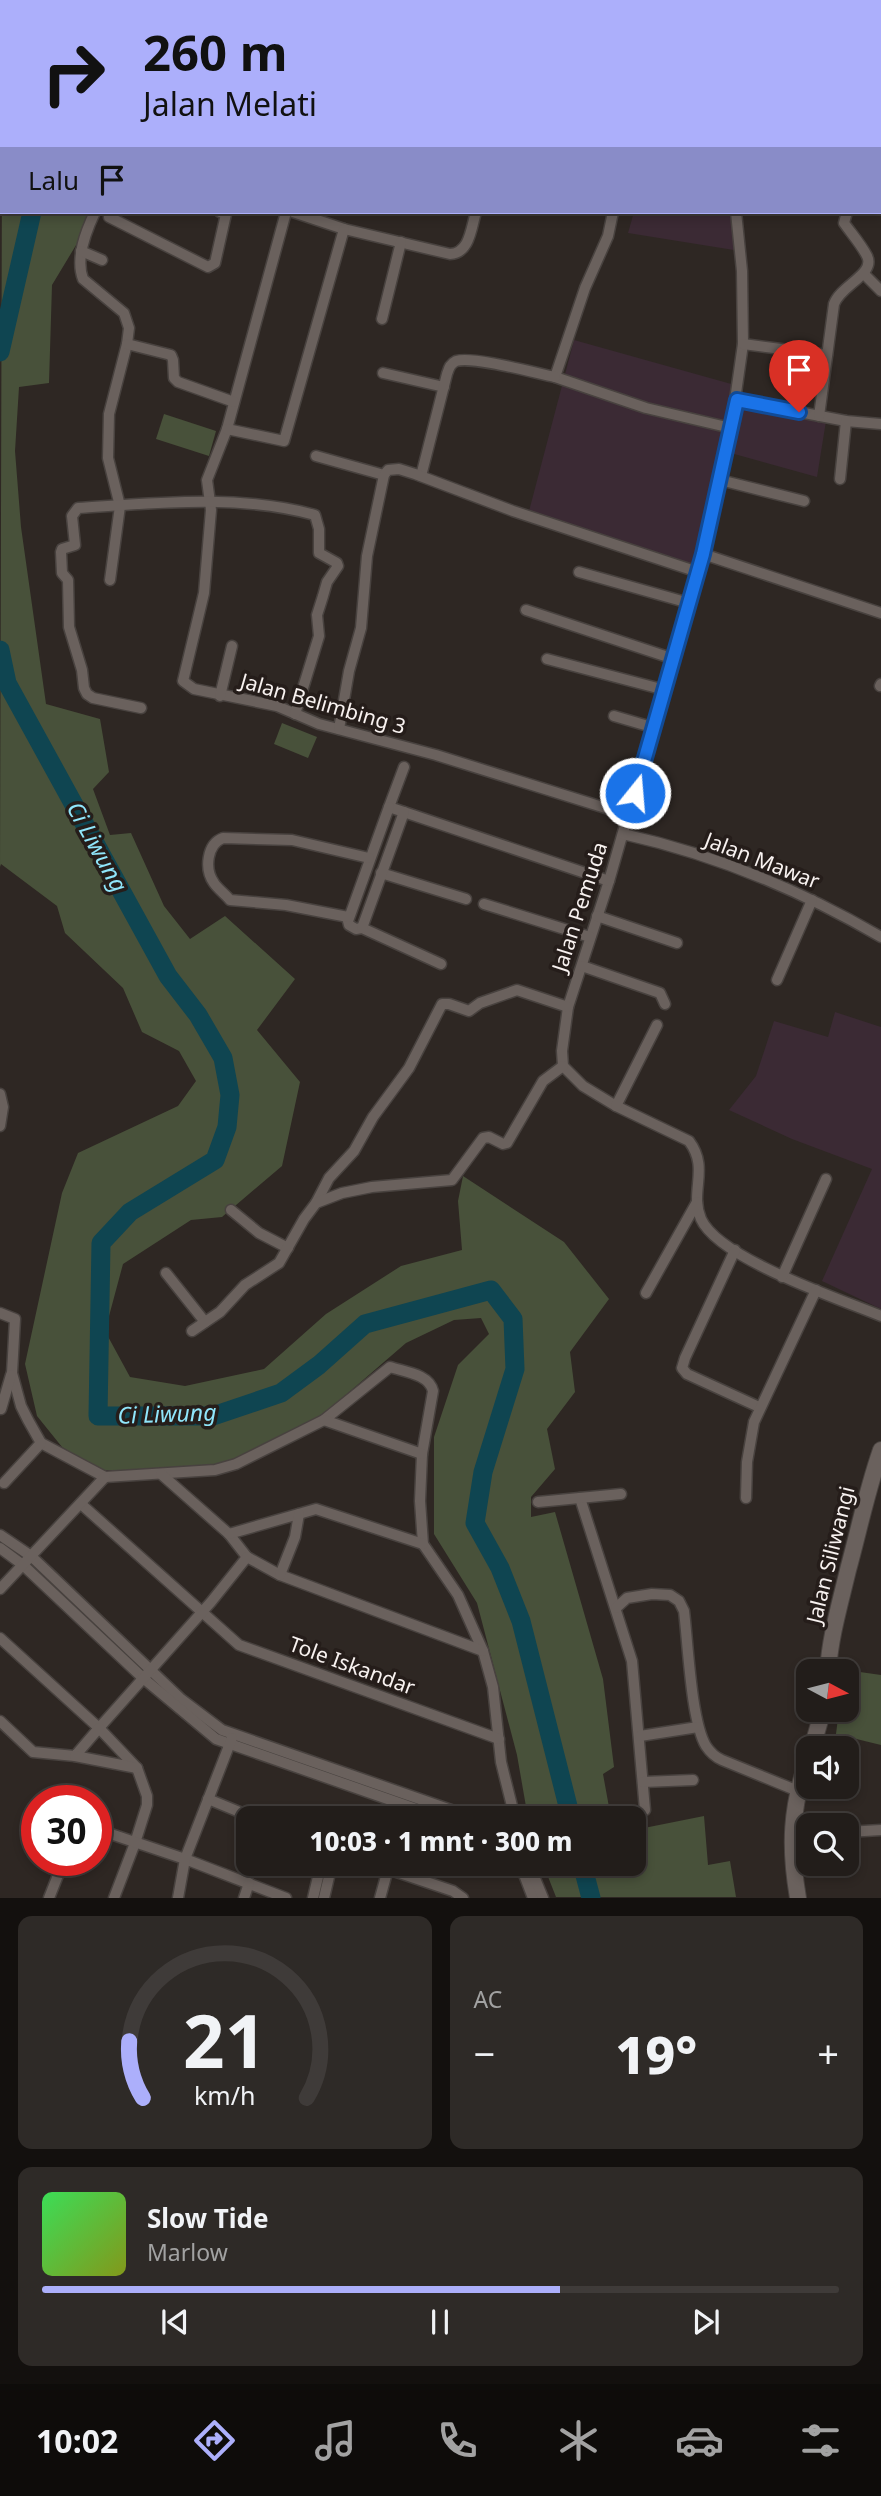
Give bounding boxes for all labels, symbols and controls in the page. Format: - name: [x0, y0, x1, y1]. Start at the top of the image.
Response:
- text: 260 m: [143, 19, 288, 85]
- icon: right: [28, 28, 119, 119]
- text: Jalan Melati: [143, 82, 317, 125]
- icon: arrive: [93, 161, 131, 199]
- text: Lalu: [28, 162, 79, 198]
- pin: [769, 340, 829, 412]
- icon: arrive: [780, 351, 818, 389]
- street label: Jalan Belimbing 3: [235, 665, 409, 740]
- position arrow: [598, 756, 672, 830]
- water label: Ci Liwung: [60, 795, 136, 898]
- street label: Jalan Mawar: [699, 825, 824, 895]
- street label: Jalan Pemuda: [544, 838, 613, 977]
- water label: Ci Liwung: [117, 1395, 217, 1431]
- street label: Jalan Siliwangi: [799, 1483, 861, 1628]
- street label: Tole Iskandar: [285, 1629, 420, 1701]
- north arrow: [796, 1659, 859, 1722]
- map controls: [796, 1659, 859, 1876]
- button: sound: [796, 1736, 859, 1799]
- speed limit sign: 30: [21, 1785, 112, 1876]
- button: search: [796, 1813, 859, 1876]
- text: 10:03 · 1 mnt · 300 m: [309, 1823, 573, 1859]
- text: AC: [474, 1983, 502, 2015]
- text: 21: [183, 1991, 266, 2090]
- text: 19°: [615, 2018, 697, 2089]
- text: −: [474, 2027, 495, 2079]
- text: +: [817, 2027, 839, 2079]
- text: km/h: [194, 2078, 256, 2112]
- text: Slow Tide: [147, 2200, 269, 2236]
- text: Marlow: [147, 2236, 228, 2268]
- icon: previous: [156, 2303, 194, 2341]
- icon: pause: [421, 2303, 459, 2341]
- icon: next: [687, 2303, 725, 2341]
- icon: directions: [190, 2416, 239, 2465]
- icon: music: [311, 2416, 360, 2465]
- icon: phone: [433, 2416, 482, 2465]
- icon: climate: [554, 2416, 603, 2465]
- icon: car: [675, 2416, 724, 2465]
- icon: filters: [796, 2416, 845, 2465]
- text: 10:02: [36, 2419, 118, 2462]

